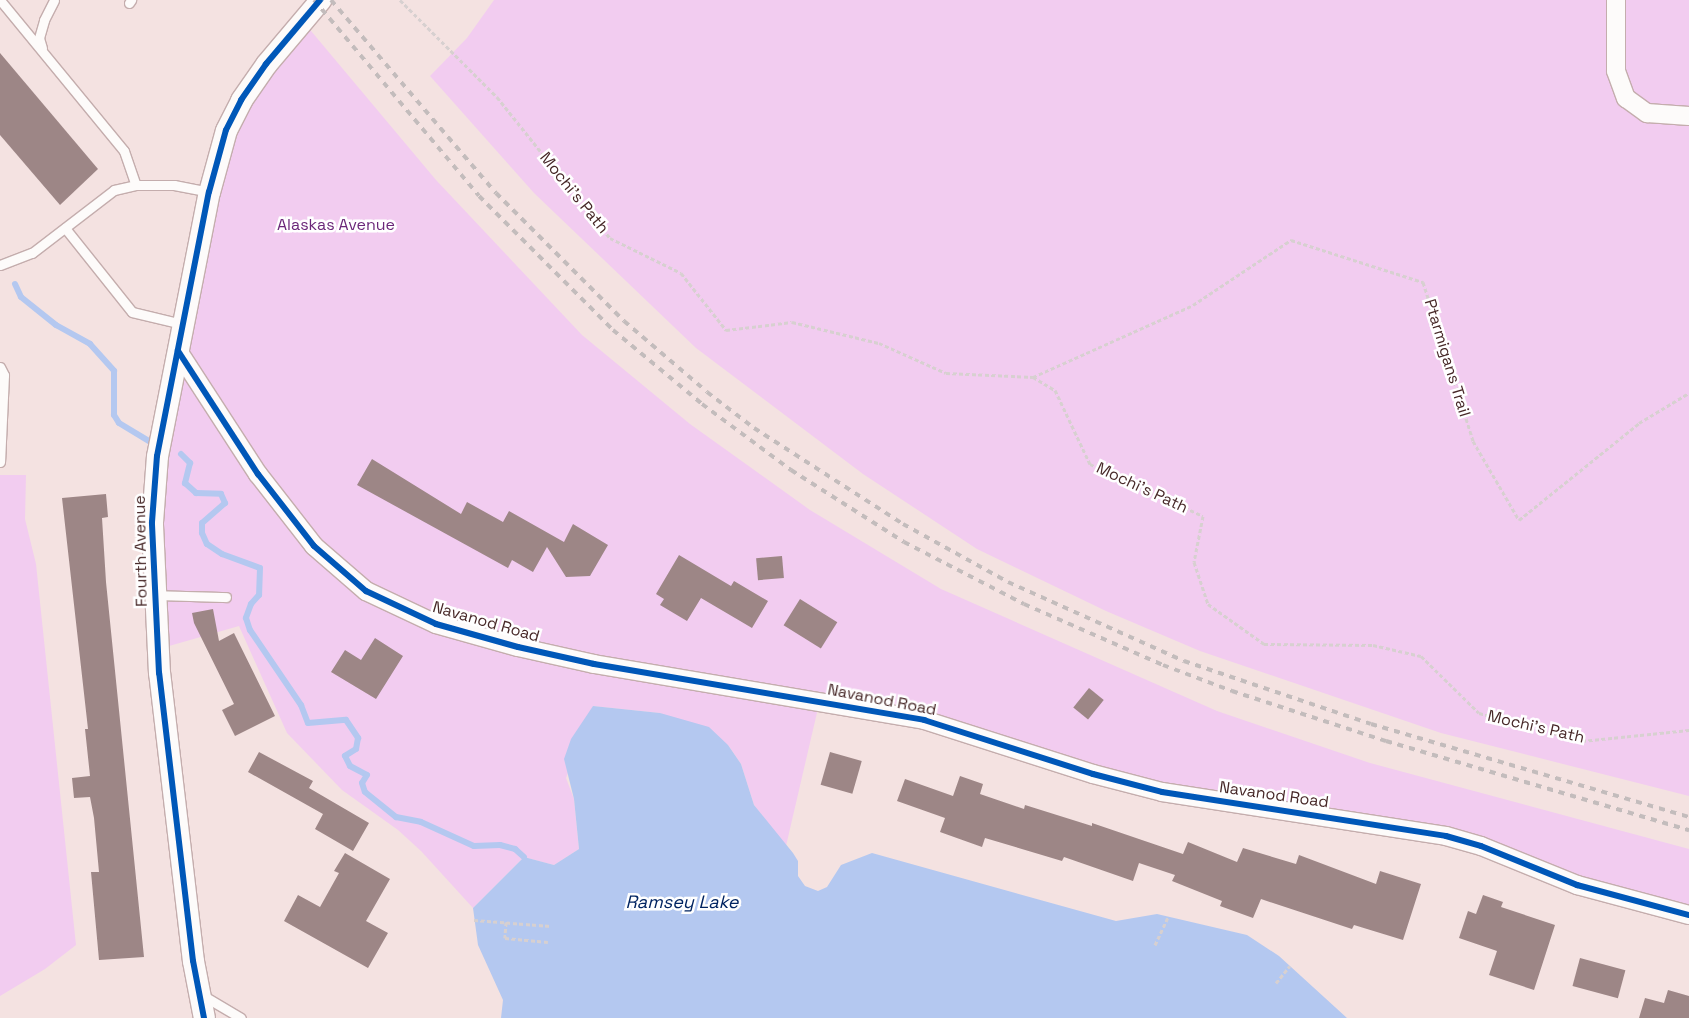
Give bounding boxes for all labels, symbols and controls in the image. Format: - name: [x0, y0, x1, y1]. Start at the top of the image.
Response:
- street label: Mochi's Path: [535, 149, 613, 237]
- park label: Alaskas Avenue: [277, 215, 395, 235]
- street label: Ptarmigans Trail: [1420, 297, 1474, 419]
- street label: Mochi's Path: [1093, 458, 1191, 518]
- street label: Fourth Avenue: [130, 495, 152, 607]
- street label: Navanod Road: [430, 598, 542, 646]
- street label: Navanod Road: [826, 680, 938, 720]
- street label: Mochi's Path: [1486, 707, 1586, 747]
- street label: Navanod Road: [1218, 778, 1330, 812]
- water label: Ramsey Lake: [625, 891, 739, 913]

